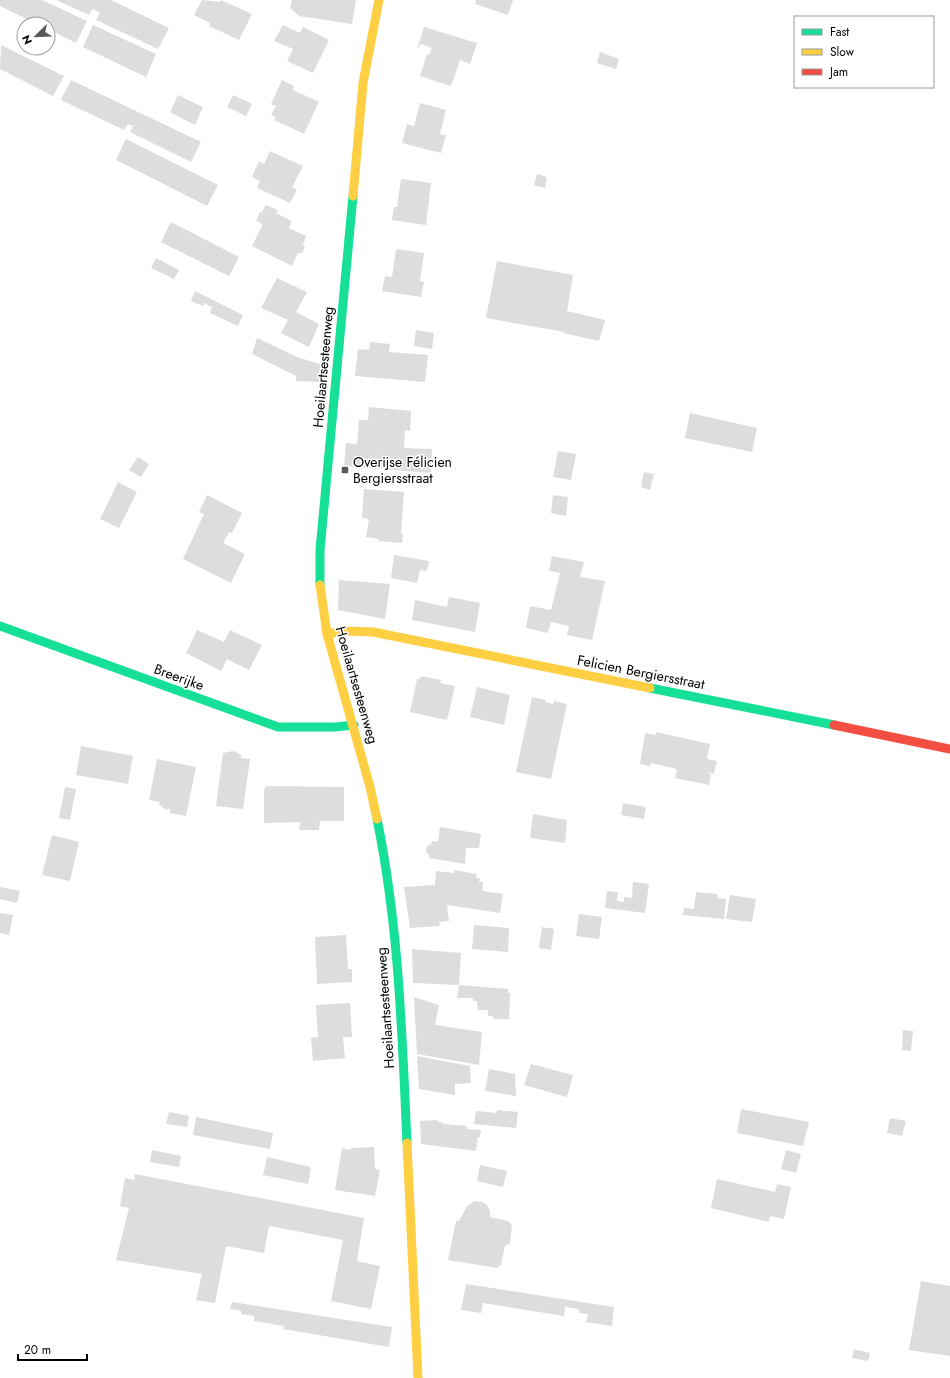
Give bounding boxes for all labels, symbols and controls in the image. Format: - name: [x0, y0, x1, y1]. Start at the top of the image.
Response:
- north arrow: [16, 16, 56, 56]
- legend: [794, 16, 934, 88]
- text: Fast: [830, 23, 849, 41]
- text: N: [18, 33, 36, 47]
- text: Slow: [830, 43, 855, 61]
- text: Jam: [828, 63, 848, 81]
- street label: Hoeilaartsesteenweg: [308, 306, 338, 428]
- place label: Overijse Félicien Bergiersstraat: [353, 452, 452, 488]
- marker: Overijse Félicien Bergiersstraat: [340, 465, 350, 475]
- street label: Hoeilaartsesteenweg: [331, 624, 383, 746]
- street label: Felicien Bergiersstraat: [576, 650, 707, 694]
- street label: Breerijke: [151, 659, 207, 695]
- street label: Hoeilaartsesteenweg: [371, 947, 399, 1069]
- scale bar: [18, 1336, 87, 1362]
- text: 20 m: [24, 1341, 51, 1359]

